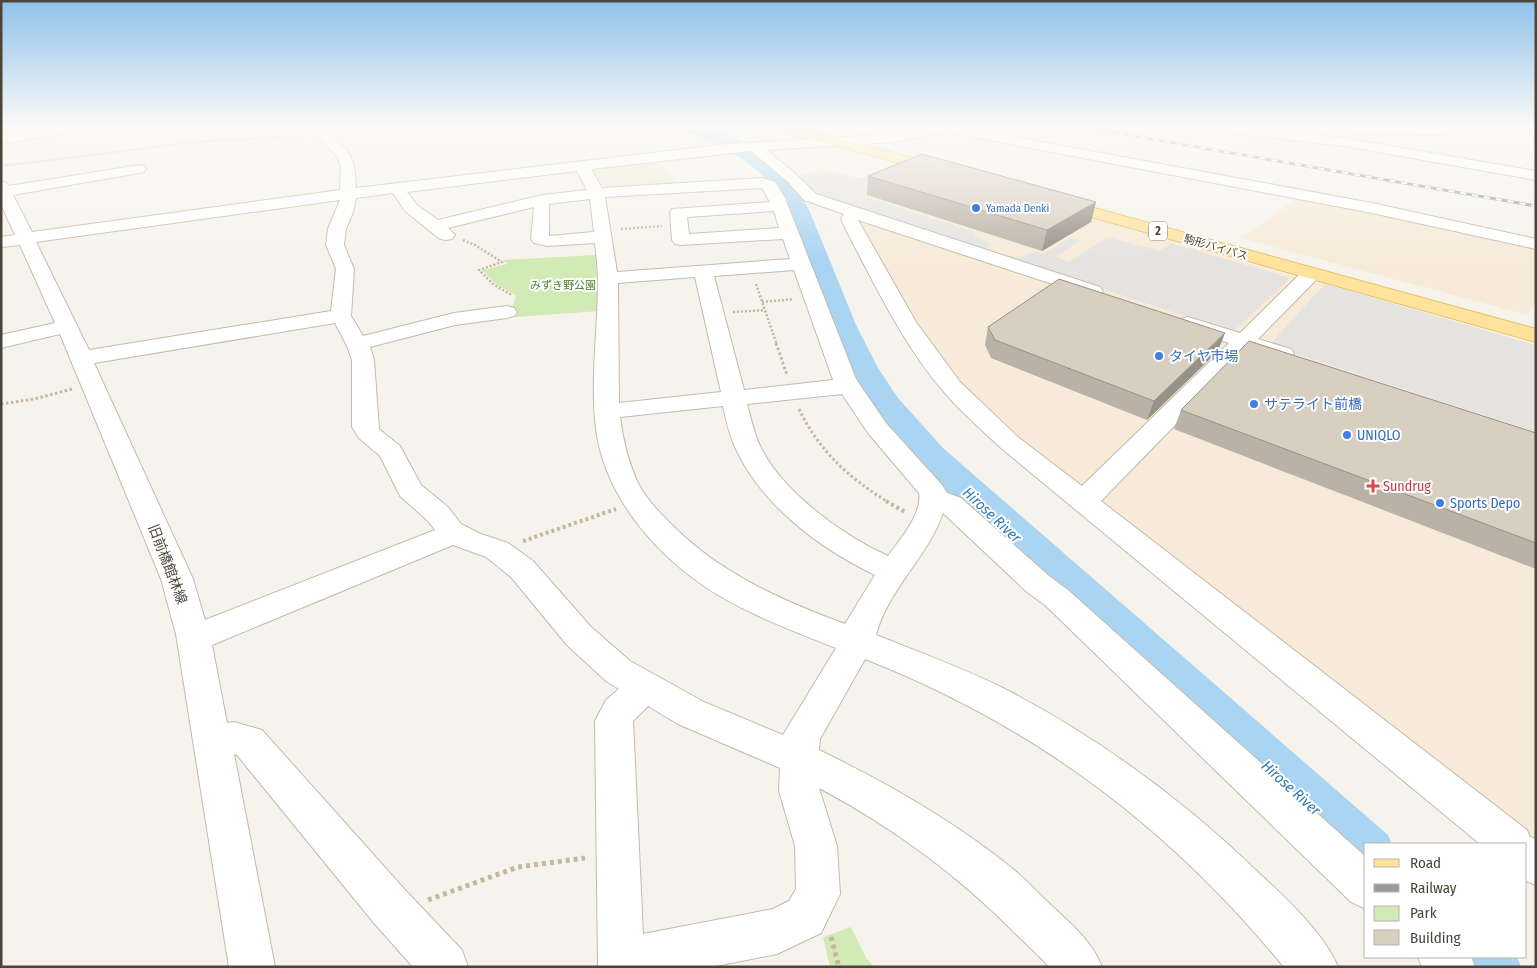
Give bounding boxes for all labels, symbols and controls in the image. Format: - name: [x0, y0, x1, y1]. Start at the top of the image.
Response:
- marker: Yamada Denki: [970, 202, 982, 214]
- place label: Yamada Denki: [986, 202, 1049, 215]
- road number: 2: [1149, 222, 1167, 240]
- street label: 駒形バイパス: [1182, 232, 1249, 263]
- park label: みずき野公園: [530, 279, 596, 292]
- place label: タイヤ市場: [1169, 348, 1239, 365]
- marker: タイヤ市場: [1153, 350, 1165, 362]
- place label: サテライト前橋: [1264, 396, 1362, 413]
- marker: サテライト前橋: [1248, 398, 1260, 410]
- place label: UNIQLO: [1357, 427, 1401, 444]
- marker: UNIQLO: [1341, 429, 1353, 441]
- place label: Sundrug: [1383, 478, 1431, 495]
- marker: Sundrug: [1367, 480, 1379, 492]
- water label: Hirose River: [959, 483, 1026, 547]
- place label: Sports Depo: [1450, 495, 1520, 512]
- marker: Sports Depo: [1434, 497, 1446, 509]
- street label: 旧前橋館林線: [145, 522, 191, 606]
- water label: Hirose River: [1258, 757, 1325, 820]
- legend: [1364, 843, 1527, 958]
- text: Road: [1410, 854, 1441, 872]
- text: Railway: [1410, 879, 1457, 897]
- text: Park: [1410, 904, 1437, 922]
- text: Building: [1410, 929, 1461, 947]

